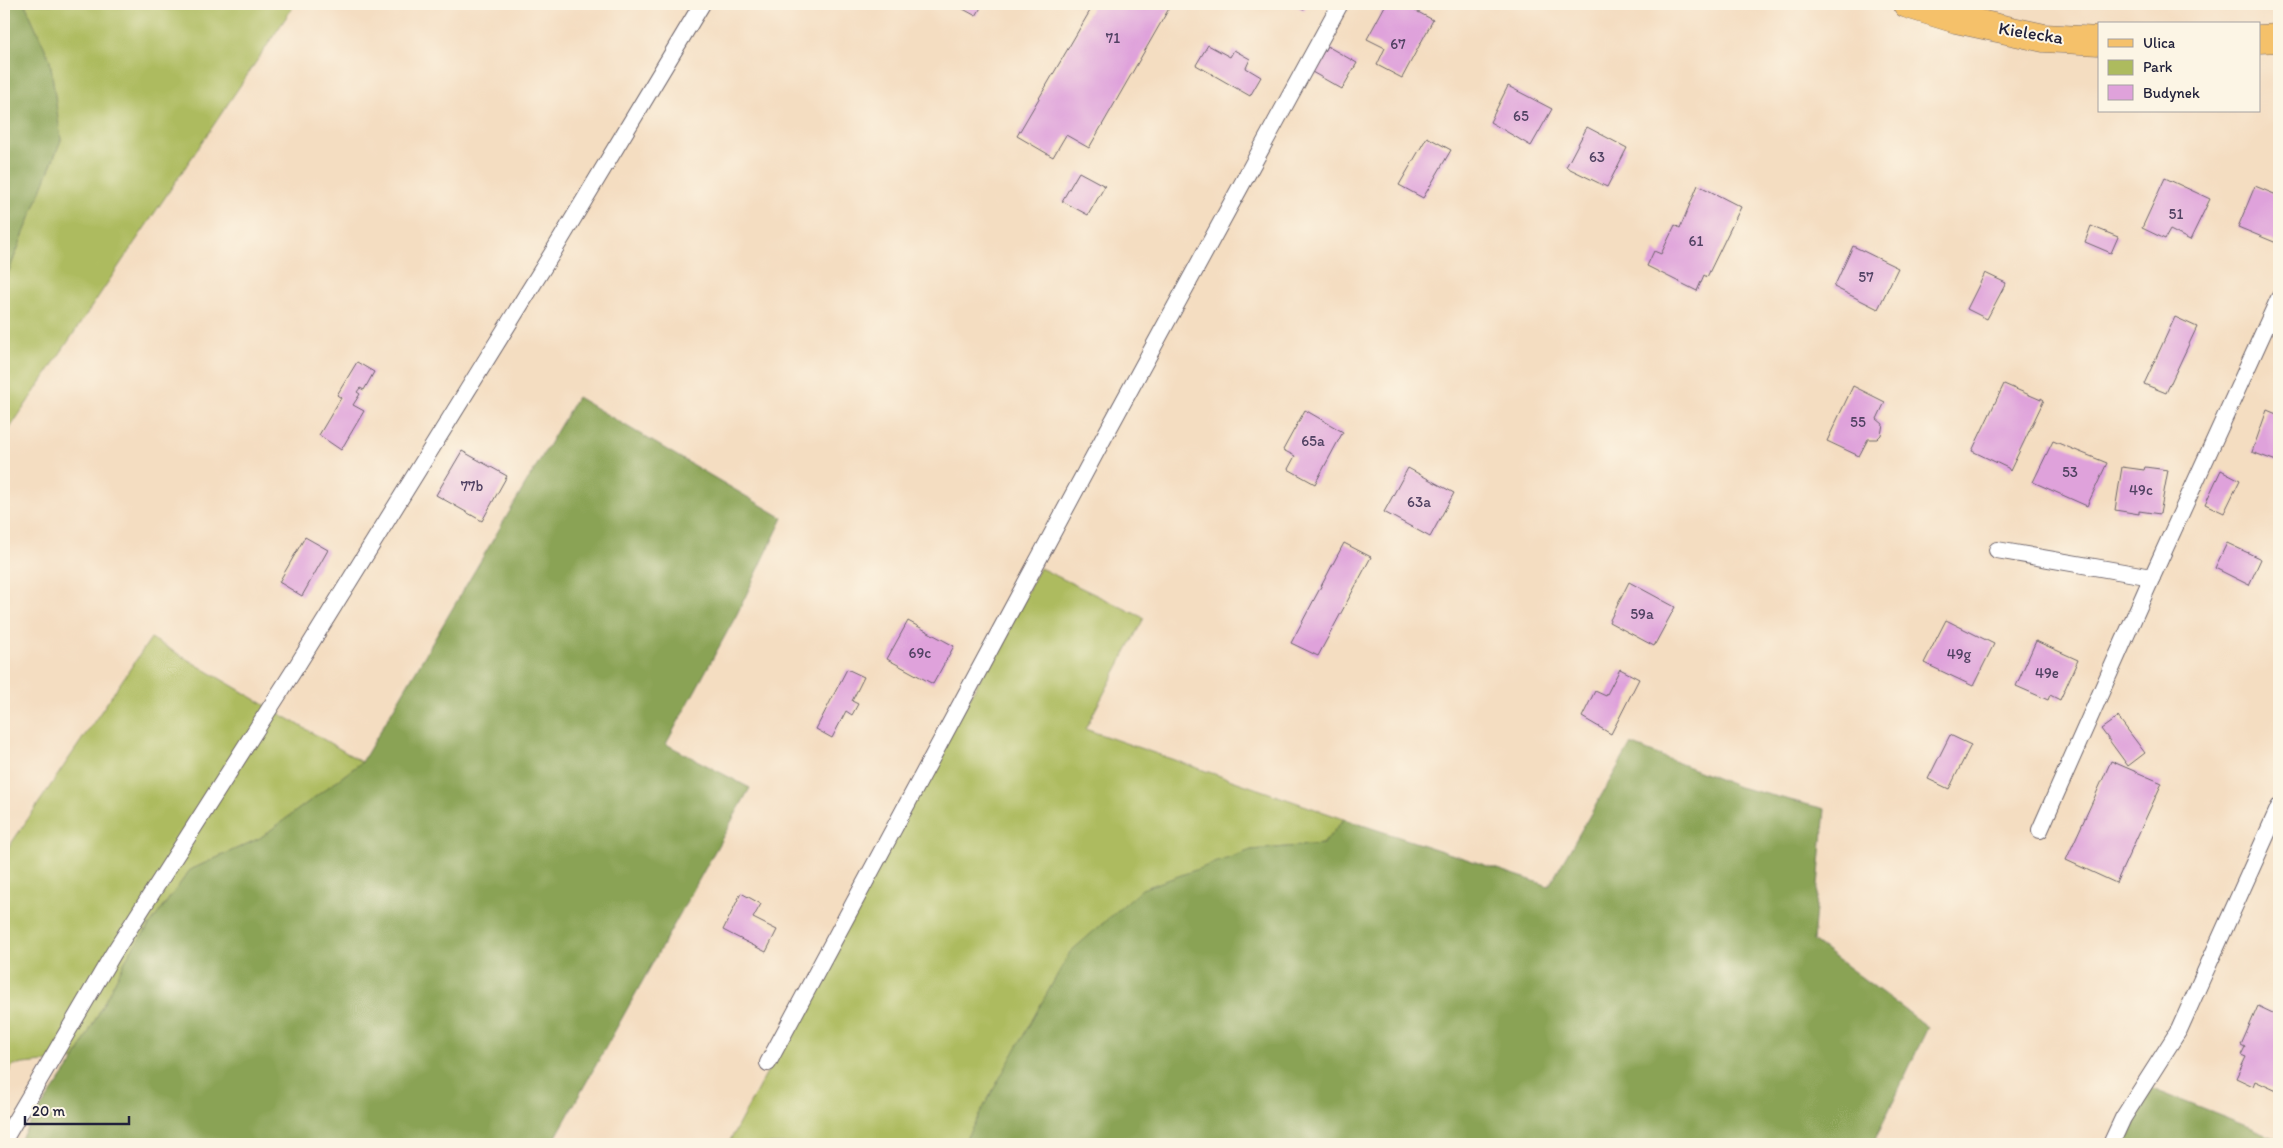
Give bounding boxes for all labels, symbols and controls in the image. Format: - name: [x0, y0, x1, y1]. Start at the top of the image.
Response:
- street label: Kielecka: [1997, 17, 2066, 49]
- legend: [2098, 22, 2260, 112]
- house number: 71: [1106, 29, 1120, 47]
- text: Ulica: [2143, 34, 2176, 52]
- house number: 67: [1390, 35, 1406, 53]
- text: Park: [2143, 58, 2173, 76]
- text: Budynek: [2143, 84, 2200, 102]
- house number: 65: [1513, 107, 1529, 125]
- house number: 63: [1589, 148, 1605, 166]
- house number: 51: [2169, 205, 2183, 223]
- house number: 61: [1689, 232, 1703, 250]
- house number: 57: [1858, 268, 1874, 286]
- house number: 55: [1850, 413, 1866, 431]
- house number: 65a: [1301, 432, 1325, 450]
- house number: 53: [2062, 463, 2078, 481]
- house number: 77b: [461, 477, 484, 495]
- house number: 49c: [2129, 481, 2153, 499]
- house number: 63a: [1407, 493, 1431, 511]
- house number: 59a: [1630, 605, 1654, 623]
- house number: 69c: [909, 644, 931, 662]
- house number: 49g: [1947, 645, 1972, 663]
- house number: 49e: [2035, 664, 2059, 682]
- scale bar: [25, 1093, 129, 1125]
- text: 20 m: [32, 1102, 66, 1120]

